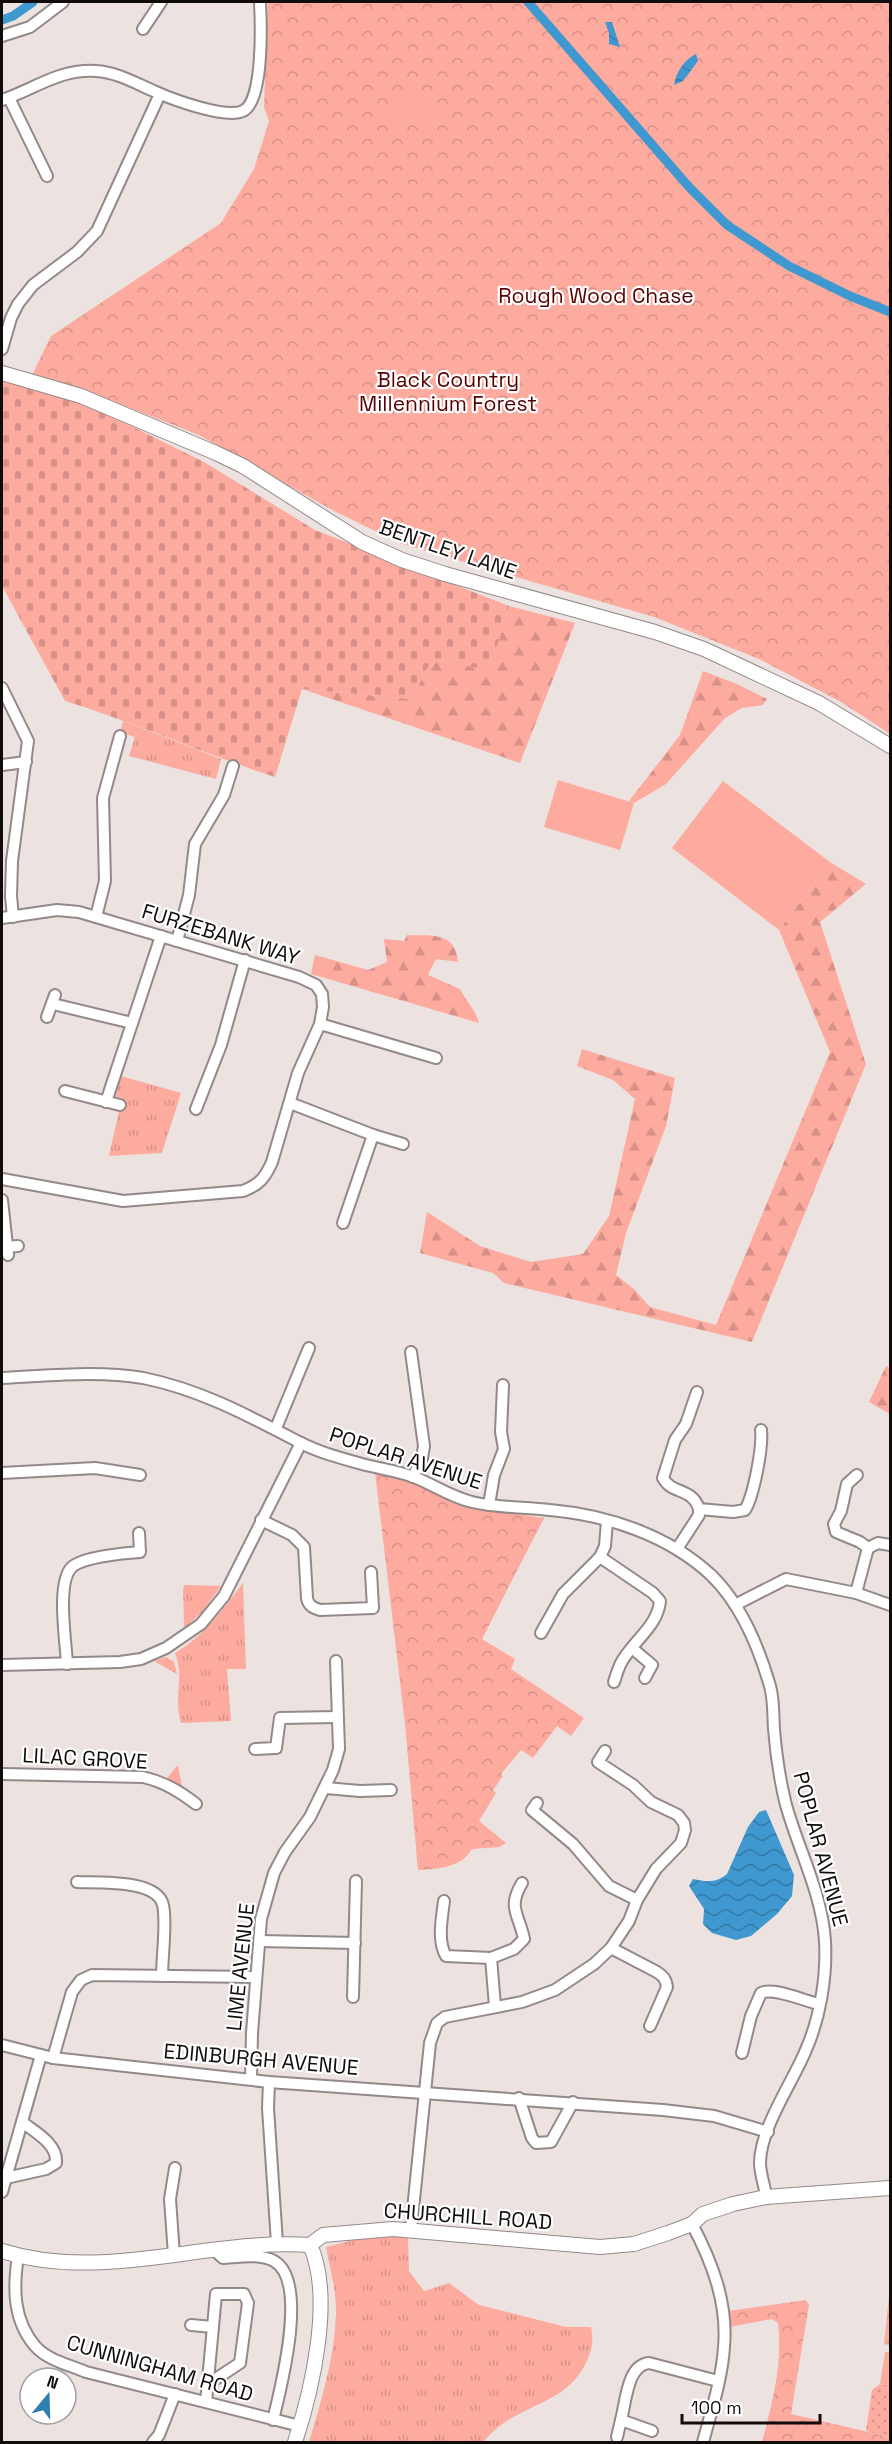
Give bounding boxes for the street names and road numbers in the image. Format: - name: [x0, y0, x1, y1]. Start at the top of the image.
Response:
- street label: BENTLEY LANE: [376, 513, 520, 585]
- street label: FURZEBANK WAY: [139, 897, 303, 971]
- street label: POPLAR AVENUE: [326, 1421, 486, 1495]
- street label: LILAC GROVE: [22, 1741, 148, 1775]
- street label: POPLAR AVENUE: [787, 1769, 855, 1929]
- street label: LIME AVENUE: [220, 1902, 260, 2032]
- street label: EDINBURGH AVENUE: [162, 2037, 360, 2081]
- street label: CHURCHILL ROAD: [383, 2197, 553, 2235]
- street label: CUNNINGHAM ROAD: [63, 2328, 257, 2408]

